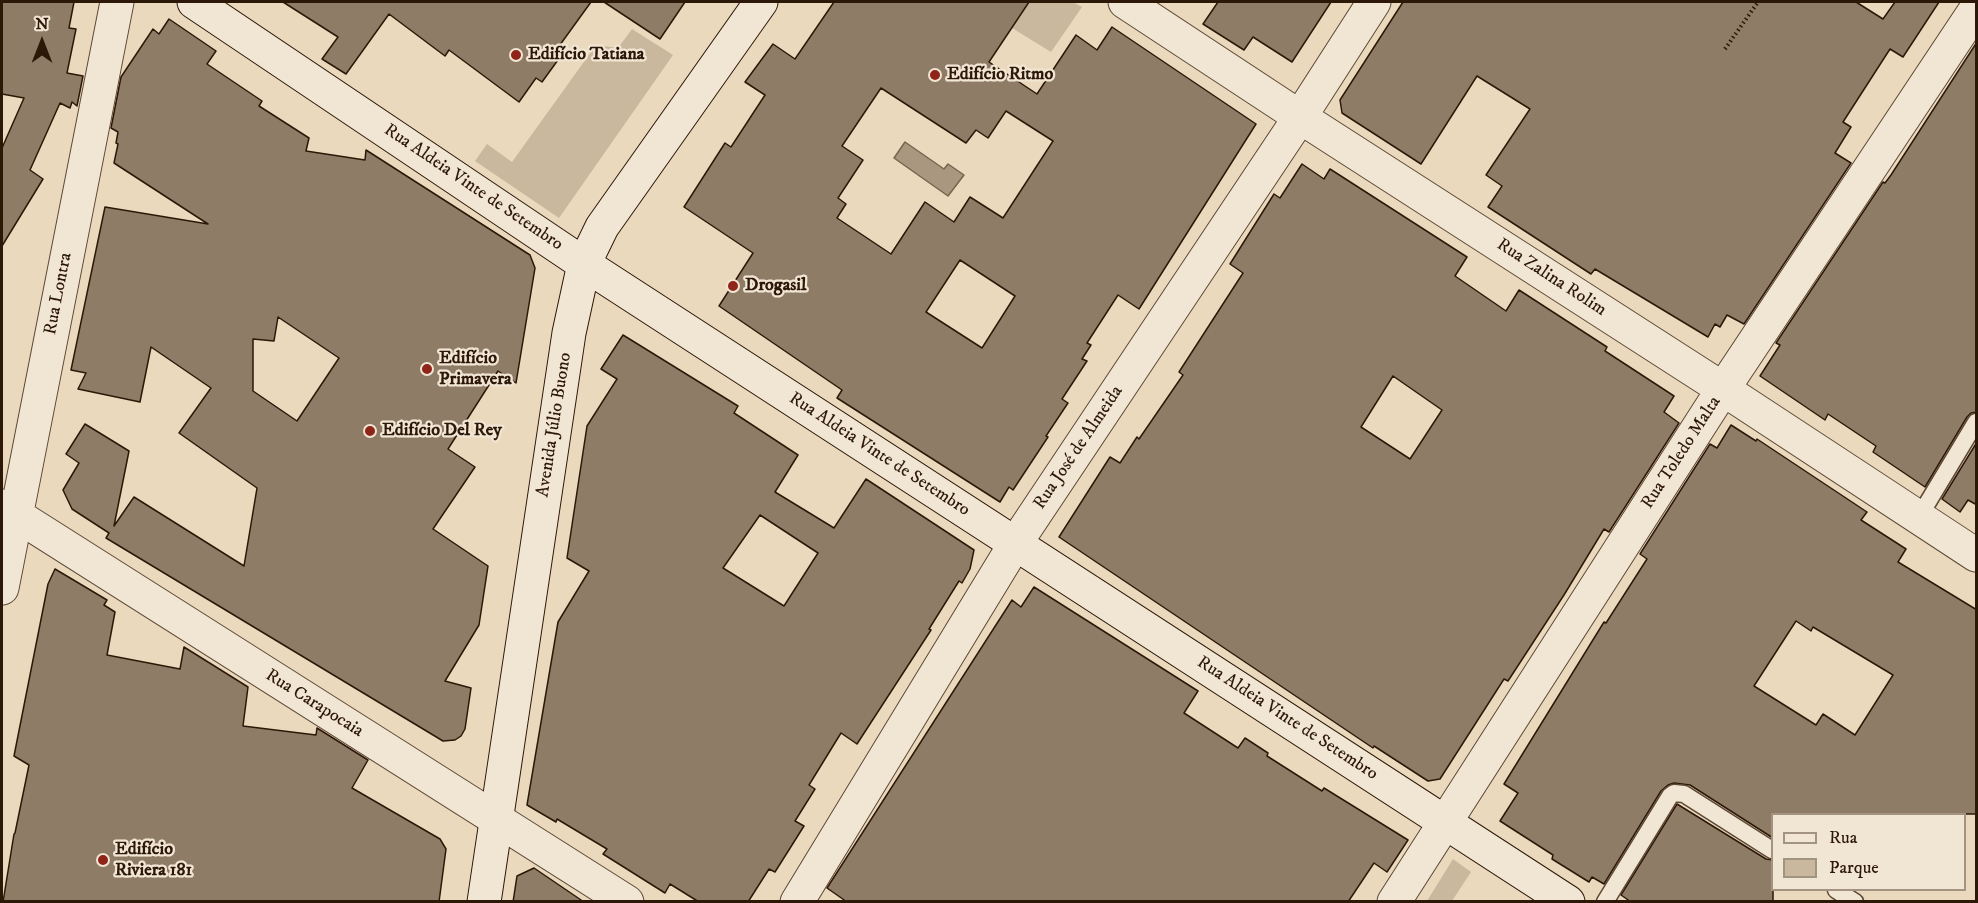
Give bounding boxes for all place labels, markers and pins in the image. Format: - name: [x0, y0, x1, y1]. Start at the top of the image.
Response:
- place label: Edifício Tatiana: [528, 44, 645, 66]
- marker: Edifício Tatiana: [509, 48, 523, 62]
- place label: Edifício Ritmo: [947, 64, 1053, 86]
- marker: Edifício Ritmo: [928, 68, 942, 82]
- place label: Drogasil: [745, 275, 806, 297]
- marker: Drogasil: [726, 279, 740, 293]
- place label: Edifício Primavera: [439, 348, 512, 391]
- marker: Edifício Primavera: [420, 362, 434, 376]
- place label: Edifício Del Rey: [382, 420, 502, 442]
- marker: Edifício Del Rey: [363, 424, 377, 438]
- place label: Edifício Riviera 181: [115, 839, 192, 882]
- marker: Edifício Riviera 181: [96, 853, 110, 867]

